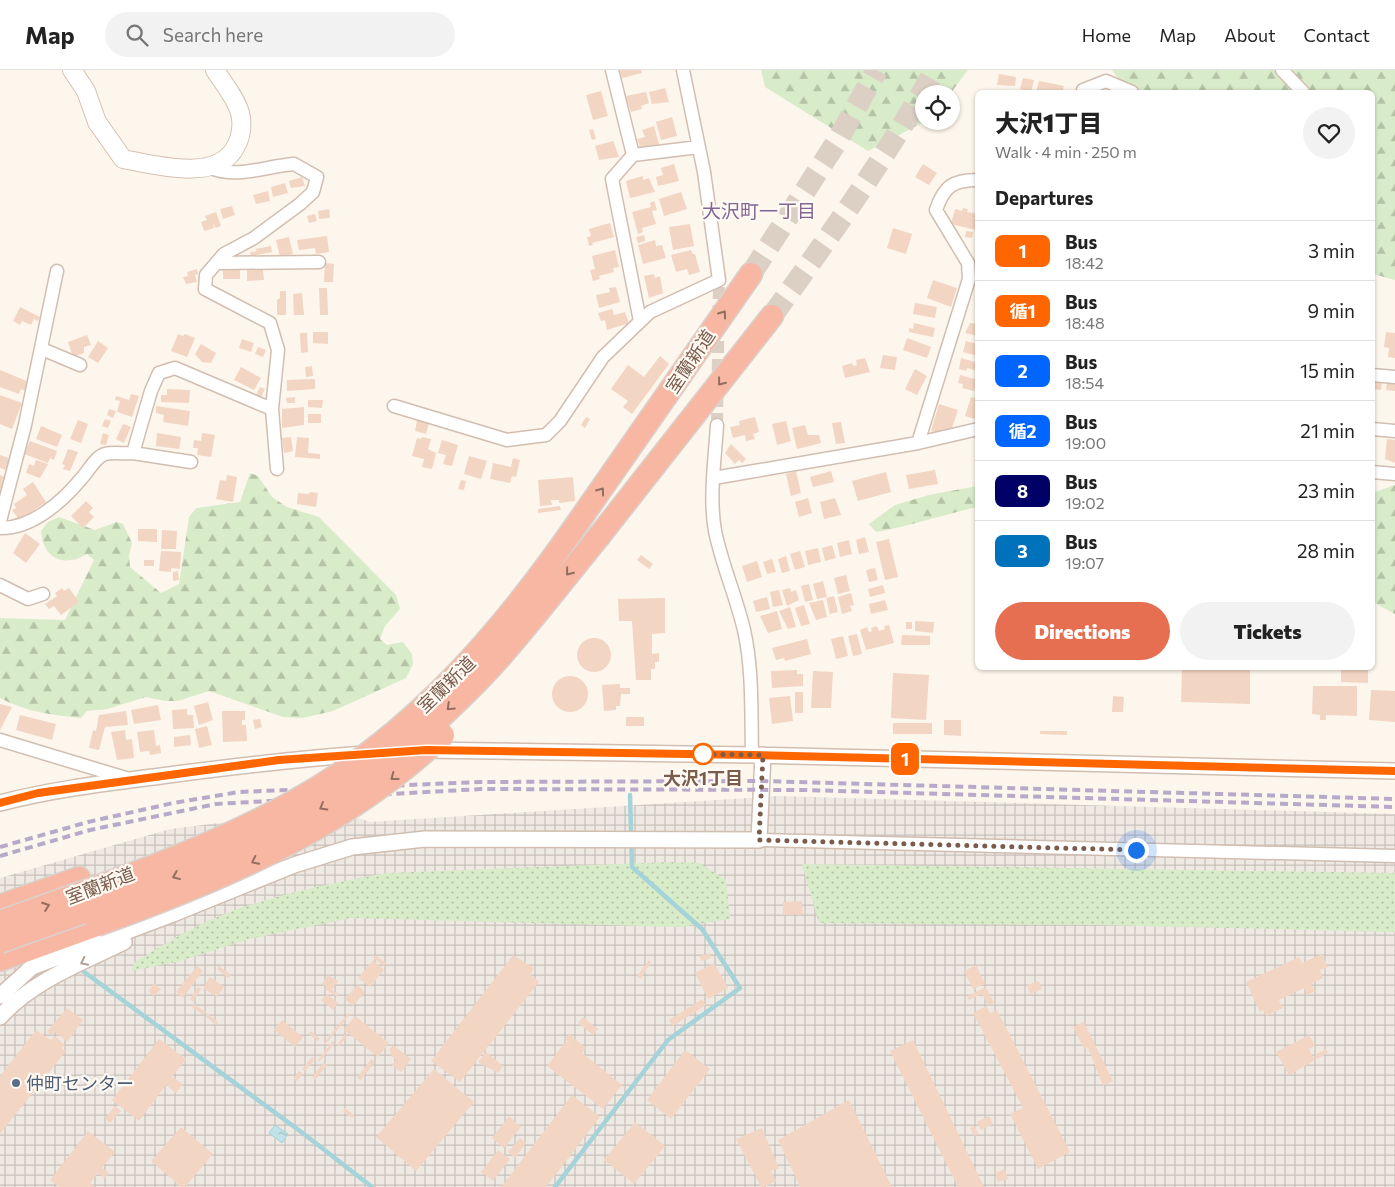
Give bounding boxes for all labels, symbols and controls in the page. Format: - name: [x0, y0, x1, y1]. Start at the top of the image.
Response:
- search box: [105, 12, 455, 57]
- text: Map: [25, 20, 75, 49]
- icon: search: [123, 21, 151, 49]
- text: Search here: [163, 23, 263, 46]
- text: Home: [1082, 24, 1131, 46]
- text: Map: [1159, 24, 1196, 46]
- text: About: [1224, 24, 1276, 46]
- text: Contact: [1304, 24, 1370, 46]
- map controls: [915, 85, 960, 130]
- button: locate: [915, 85, 960, 130]
- button: heart: [1303, 107, 1355, 159]
- text: 大沢1丁目: [995, 108, 1102, 137]
- text: Walk · 4 min · 250 m: [995, 142, 1137, 161]
- text: Departures: [995, 186, 1093, 209]
- district label: 大沢町一丁目: [702, 199, 816, 222]
- text: Bus: [1065, 230, 1097, 253]
- text: 3 min: [1308, 239, 1355, 262]
- text: 1: [1018, 240, 1027, 262]
- text: 18:42: [1065, 253, 1104, 272]
- text: Bus: [1065, 290, 1097, 313]
- text: 9 min: [1307, 299, 1355, 322]
- text: 循1: [1009, 300, 1036, 322]
- one-way arrow: [717, 310, 726, 320]
- text: 18:48: [1065, 313, 1105, 332]
- street label: 室蘭新道: [661, 325, 719, 397]
- text: Bus: [1065, 350, 1097, 373]
- text: 15 min: [1300, 359, 1355, 382]
- text: 2: [1017, 360, 1028, 382]
- text: 18:54: [1065, 373, 1104, 392]
- one-way arrow: [718, 376, 727, 386]
- text: Bus: [1065, 410, 1097, 433]
- text: 21 min: [1300, 419, 1355, 442]
- text: 循2: [1008, 420, 1037, 442]
- text: 19:00: [1065, 433, 1106, 452]
- text: Bus: [1065, 470, 1097, 493]
- text: 23 min: [1298, 479, 1355, 502]
- text: 8: [1017, 480, 1028, 502]
- one-way arrow: [595, 487, 604, 497]
- text: 19:02: [1065, 493, 1105, 512]
- text: Bus: [1065, 530, 1097, 553]
- text: 28 min: [1297, 539, 1355, 562]
- text: 3: [1017, 540, 1028, 562]
- text: 19:07: [1065, 553, 1104, 572]
- one-way arrow: [566, 567, 575, 576]
- button: Directions: [995, 602, 1170, 660]
- button: Tickets: [1180, 602, 1355, 660]
- street label: 室蘭新道: [412, 651, 480, 717]
- one-way arrow: [447, 701, 456, 710]
- marker: 大沢1丁目: [692, 743, 714, 765]
- line badge: 1: [889, 743, 921, 775]
- text: 1: [901, 748, 909, 770]
- place label: 大沢1丁目: [663, 767, 743, 789]
- one-way arrow: [390, 771, 400, 780]
- one-way arrow: [319, 801, 328, 811]
- your location: [1124, 838, 1149, 863]
- one-way arrow: [252, 855, 261, 865]
- street label: 室蘭新道: [62, 862, 138, 908]
- one-way arrow: [172, 870, 181, 881]
- one-way arrow: [41, 902, 50, 912]
- one-way arrow: [80, 955, 89, 966]
- place label: 仲町センター: [26, 1072, 134, 1094]
- marker: 仲町センター: [10, 1077, 22, 1089]

